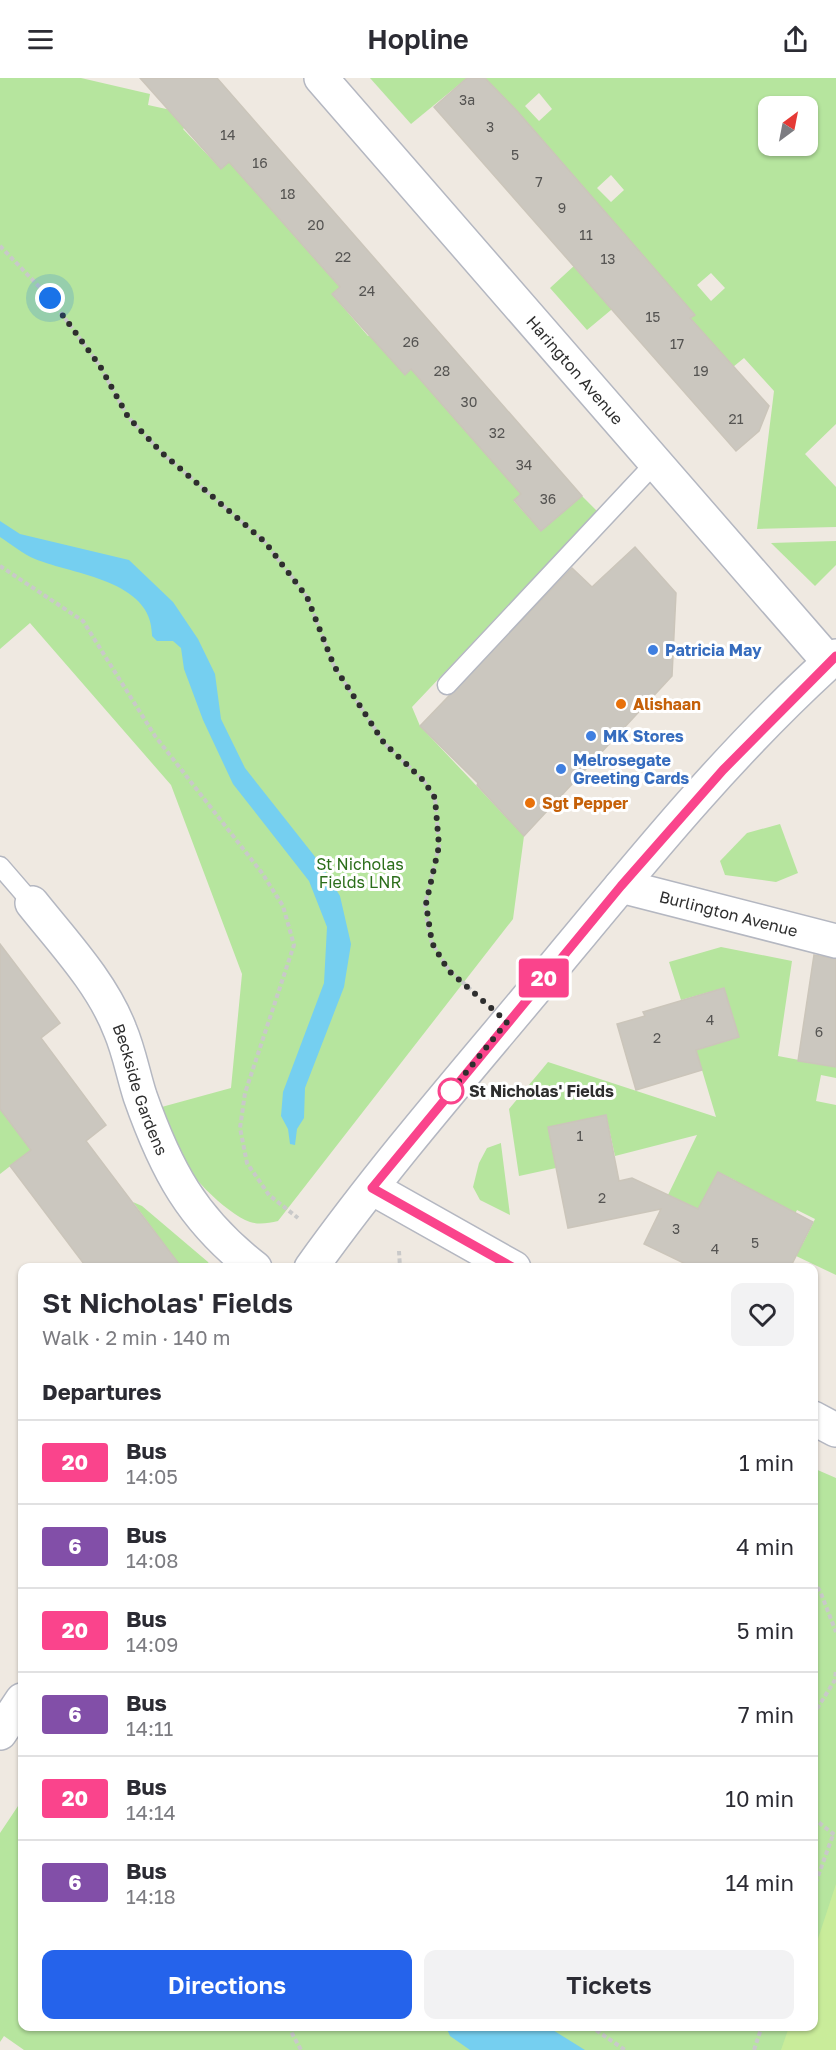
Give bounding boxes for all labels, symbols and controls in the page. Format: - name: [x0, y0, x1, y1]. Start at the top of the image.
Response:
- icon: menu: [24, 23, 57, 56]
- text: Hopline: [367, 23, 469, 55]
- icon: share: [779, 23, 812, 56]
- house number: 3a: [459, 91, 475, 108]
- north arrow: [758, 96, 818, 156]
- map controls: [758, 96, 818, 156]
- house number: 3: [486, 118, 494, 135]
- house number: 14: [220, 126, 236, 143]
- house number: 5: [511, 146, 519, 163]
- house number: 16: [252, 154, 268, 171]
- house number: 7: [535, 173, 543, 190]
- house number: 18: [280, 185, 296, 202]
- house number: 9: [558, 199, 566, 216]
- house number: 20: [308, 216, 324, 233]
- house number: 11: [579, 226, 593, 243]
- house number: 22: [335, 248, 351, 265]
- house number: 13: [601, 250, 615, 267]
- house number: 24: [359, 282, 375, 299]
- your location: [35, 283, 65, 313]
- house number: 15: [646, 308, 660, 325]
- street label: Harington Avenue: [522, 311, 628, 429]
- house number: 26: [403, 333, 419, 350]
- house number: 17: [670, 335, 684, 352]
- house number: 28: [434, 362, 450, 379]
- house number: 19: [693, 362, 709, 379]
- house number: 30: [461, 393, 477, 410]
- house number: 21: [729, 410, 744, 427]
- house number: 32: [489, 424, 505, 441]
- house number: 34: [516, 456, 532, 473]
- house number: 36: [540, 490, 556, 507]
- place label: Patricia May: [665, 640, 762, 660]
- marker: Patricia May: [646, 643, 660, 657]
- place label: Alishaan: [633, 694, 701, 714]
- marker: Alishaan: [614, 697, 628, 711]
- place label: MK Stores: [603, 726, 684, 746]
- marker: MK Stores: [584, 729, 598, 743]
- place label: Melrosegate Greeting Cards: [573, 750, 689, 788]
- marker: Melrosegate Greeting Cards: [554, 762, 568, 776]
- place label: Sgt Pepper: [542, 793, 628, 813]
- marker: Sgt Pepper: [523, 796, 537, 810]
- park label: St Nicholas Fields LNR: [316, 854, 404, 892]
- street label: Burlington Avenue: [657, 886, 800, 941]
- line badge: 20: [517, 958, 571, 998]
- text: 20: [531, 965, 557, 991]
- house number: 4: [706, 1011, 714, 1028]
- street label: Beckside Gardens: [109, 1021, 172, 1158]
- house number: 6: [815, 1023, 823, 1040]
- house number: 2: [653, 1029, 661, 1046]
- marker: St Nicholas' Fields: [438, 1078, 464, 1104]
- place label: St Nicholas' Fields: [469, 1081, 614, 1101]
- house number: 1: [577, 1127, 584, 1144]
- house number: 2: [598, 1189, 606, 1206]
- house number: 3: [672, 1220, 680, 1237]
- house number: 5: [751, 1234, 759, 1251]
- house number: 4: [711, 1240, 719, 1257]
- button: heart: [731, 1283, 794, 1346]
- text: St Nicholas' Fields: [42, 1286, 293, 1319]
- text: Walk · 2 min · 140 m: [42, 1325, 230, 1349]
- text: Departures: [42, 1378, 161, 1405]
- text: Bus: [126, 1437, 167, 1464]
- text: 20: [62, 1449, 88, 1475]
- text: 1 min: [739, 1449, 794, 1476]
- text: 14:05: [126, 1464, 178, 1488]
- text: Bus: [126, 1521, 167, 1548]
- text: 6: [68, 1533, 82, 1559]
- text: 4 min: [736, 1533, 794, 1560]
- text: 14:08: [126, 1548, 179, 1572]
- text: Bus: [126, 1605, 167, 1632]
- text: 20: [62, 1617, 88, 1643]
- text: 5 min: [737, 1617, 794, 1644]
- text: 14:09: [126, 1632, 178, 1656]
- text: Bus: [126, 1689, 167, 1716]
- text: 6: [68, 1701, 82, 1727]
- text: 7 min: [738, 1701, 794, 1728]
- text: 14:11: [126, 1716, 173, 1740]
- text: Bus: [126, 1773, 167, 1800]
- text: 20: [62, 1785, 88, 1811]
- text: 10 min: [725, 1785, 794, 1812]
- text: 14:14: [126, 1800, 176, 1824]
- text: Bus: [126, 1857, 167, 1884]
- text: 6: [68, 1869, 82, 1895]
- text: 14 min: [726, 1869, 794, 1896]
- text: 14:18: [126, 1884, 176, 1908]
- button: Directions: [42, 1950, 412, 2019]
- button: Tickets: [424, 1950, 794, 2019]

